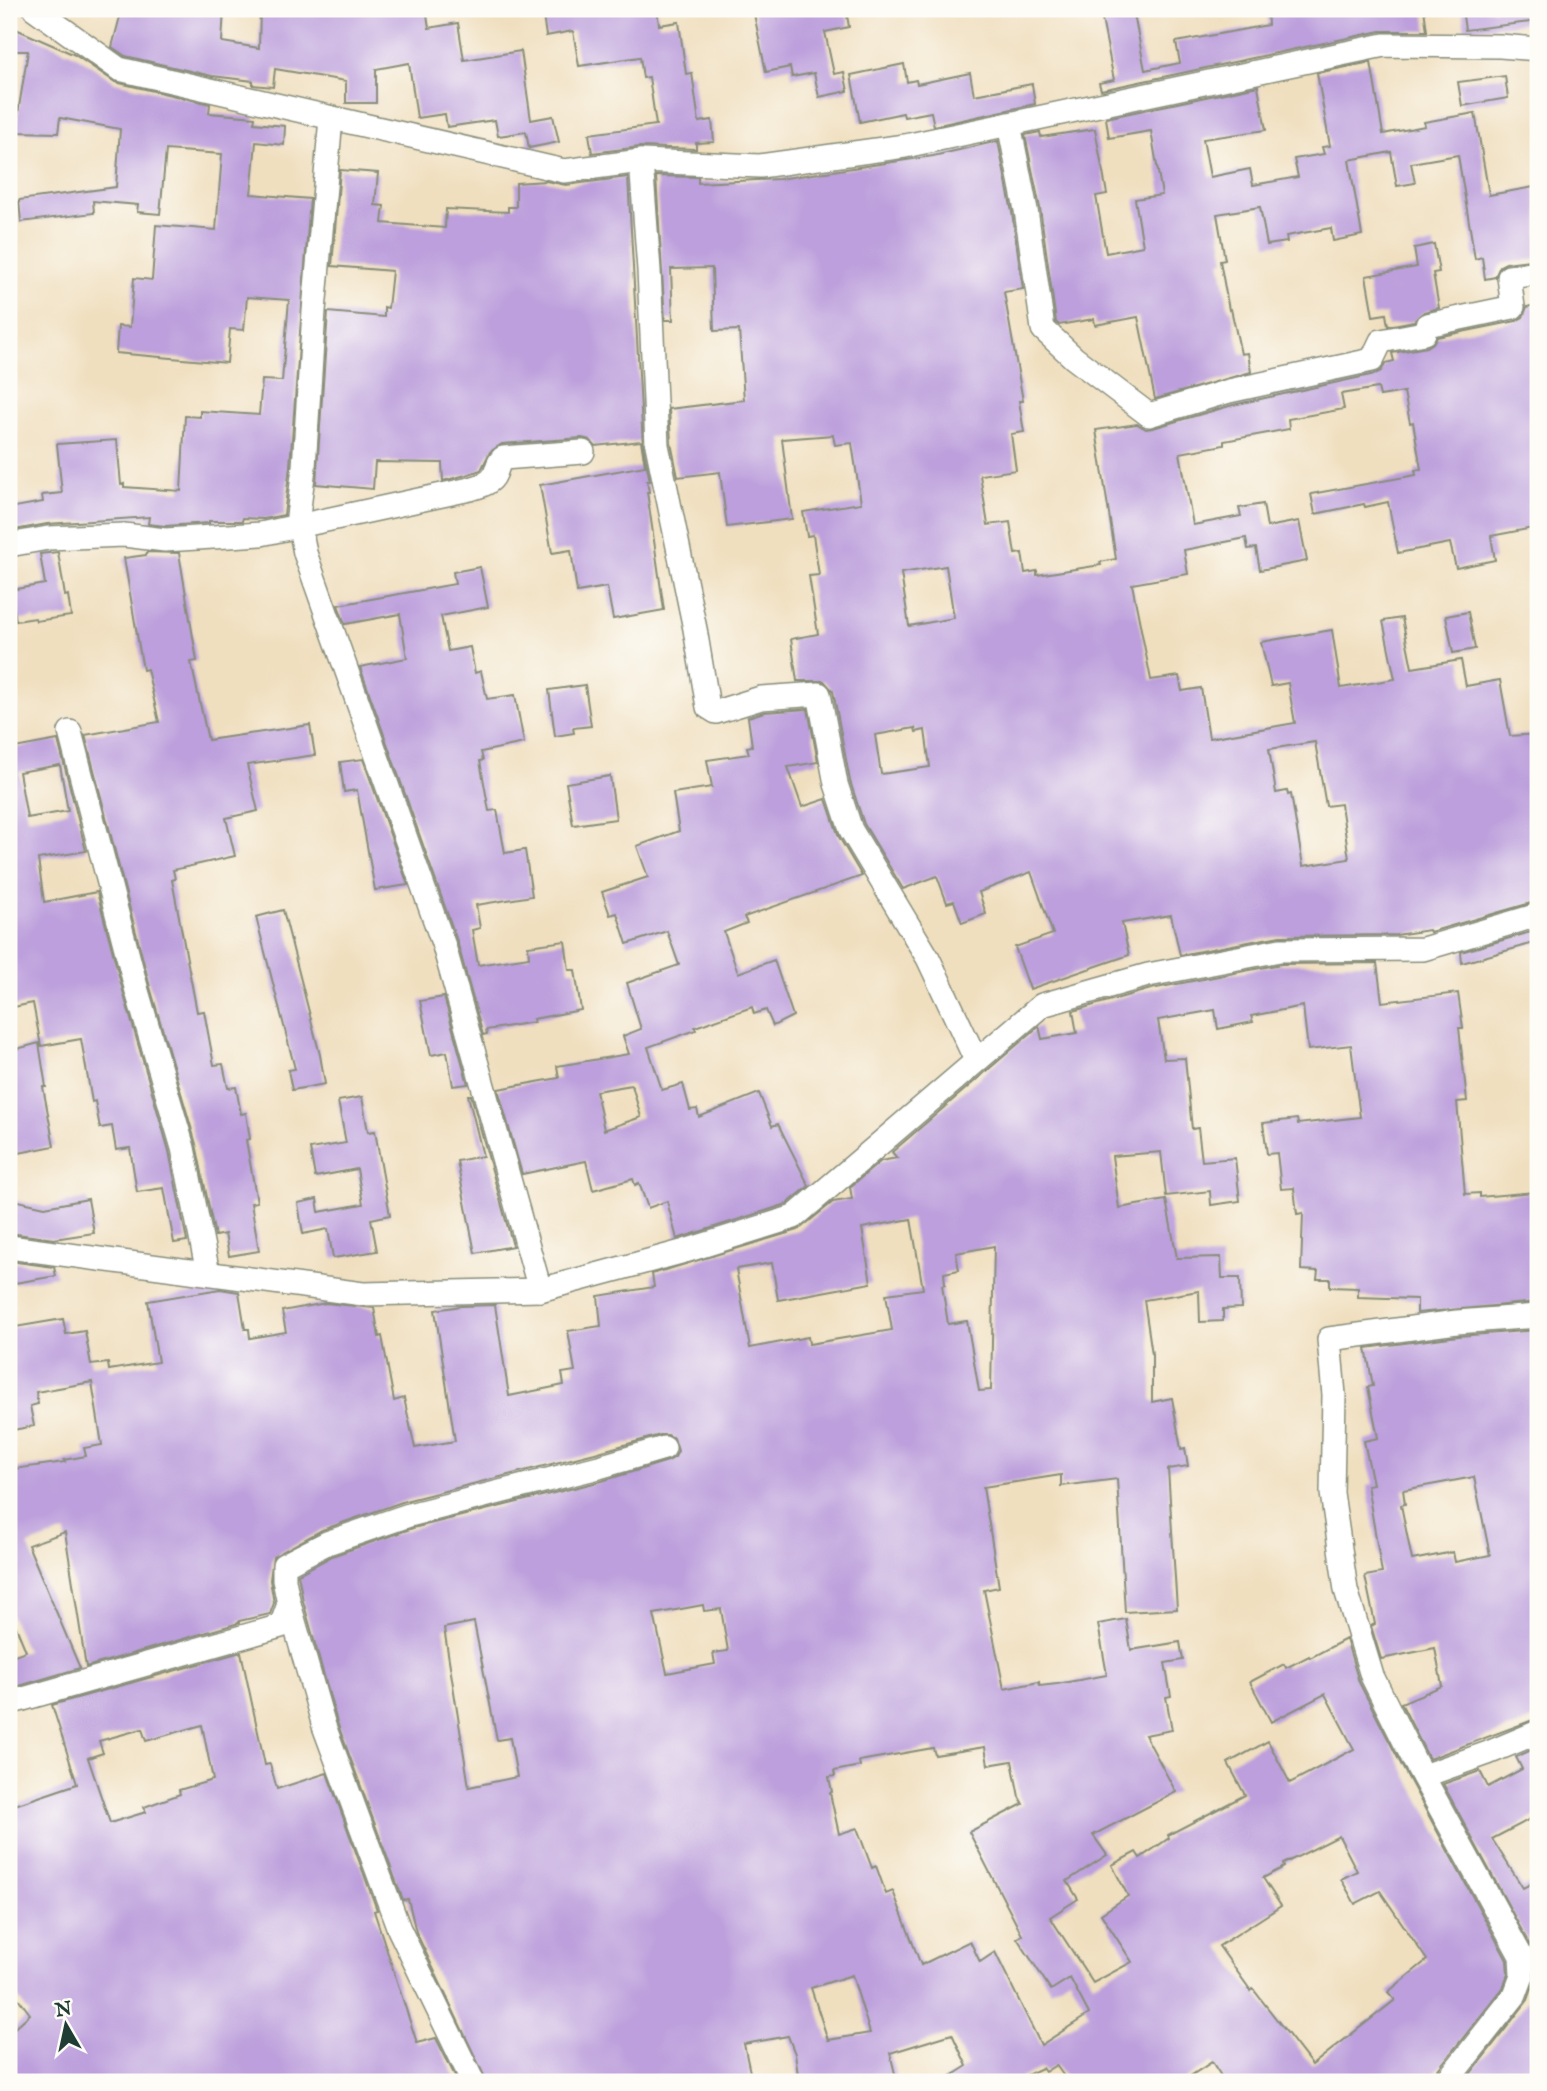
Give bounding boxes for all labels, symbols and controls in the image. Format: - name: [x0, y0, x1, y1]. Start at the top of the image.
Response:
- north arrow: [32, 1990, 102, 2060]
- text: N: [53, 1997, 74, 2023]

